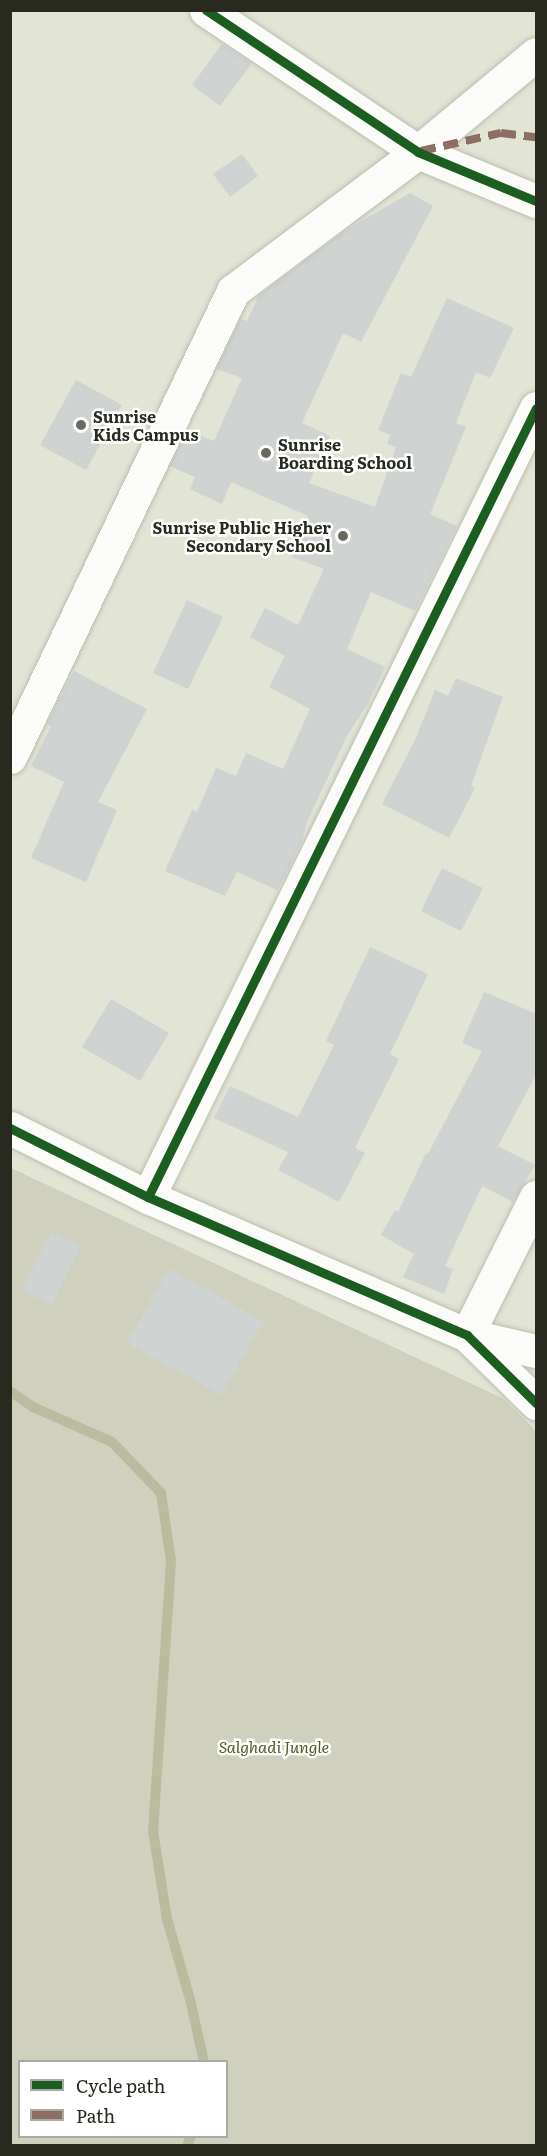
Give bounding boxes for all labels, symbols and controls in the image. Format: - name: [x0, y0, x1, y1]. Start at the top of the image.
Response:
- place label: Sunrise Kids Campus: [93, 406, 198, 444]
- marker: Sunrise Kids Campus: [74, 418, 88, 432]
- place label: Sunrise Boarding School: [278, 434, 412, 472]
- marker: Sunrise Boarding School: [259, 446, 273, 460]
- place label: Sunrise Public Higher Secondary School: [153, 517, 331, 555]
- marker: Sunrise Public Higher Secondary School: [336, 529, 350, 543]
- park label: Salghadi Jungle: [219, 1736, 329, 1756]
- legend: [18, 2060, 228, 2138]
- text: Cycle path: [76, 2072, 165, 2099]
- text: Path: [76, 2102, 115, 2129]

